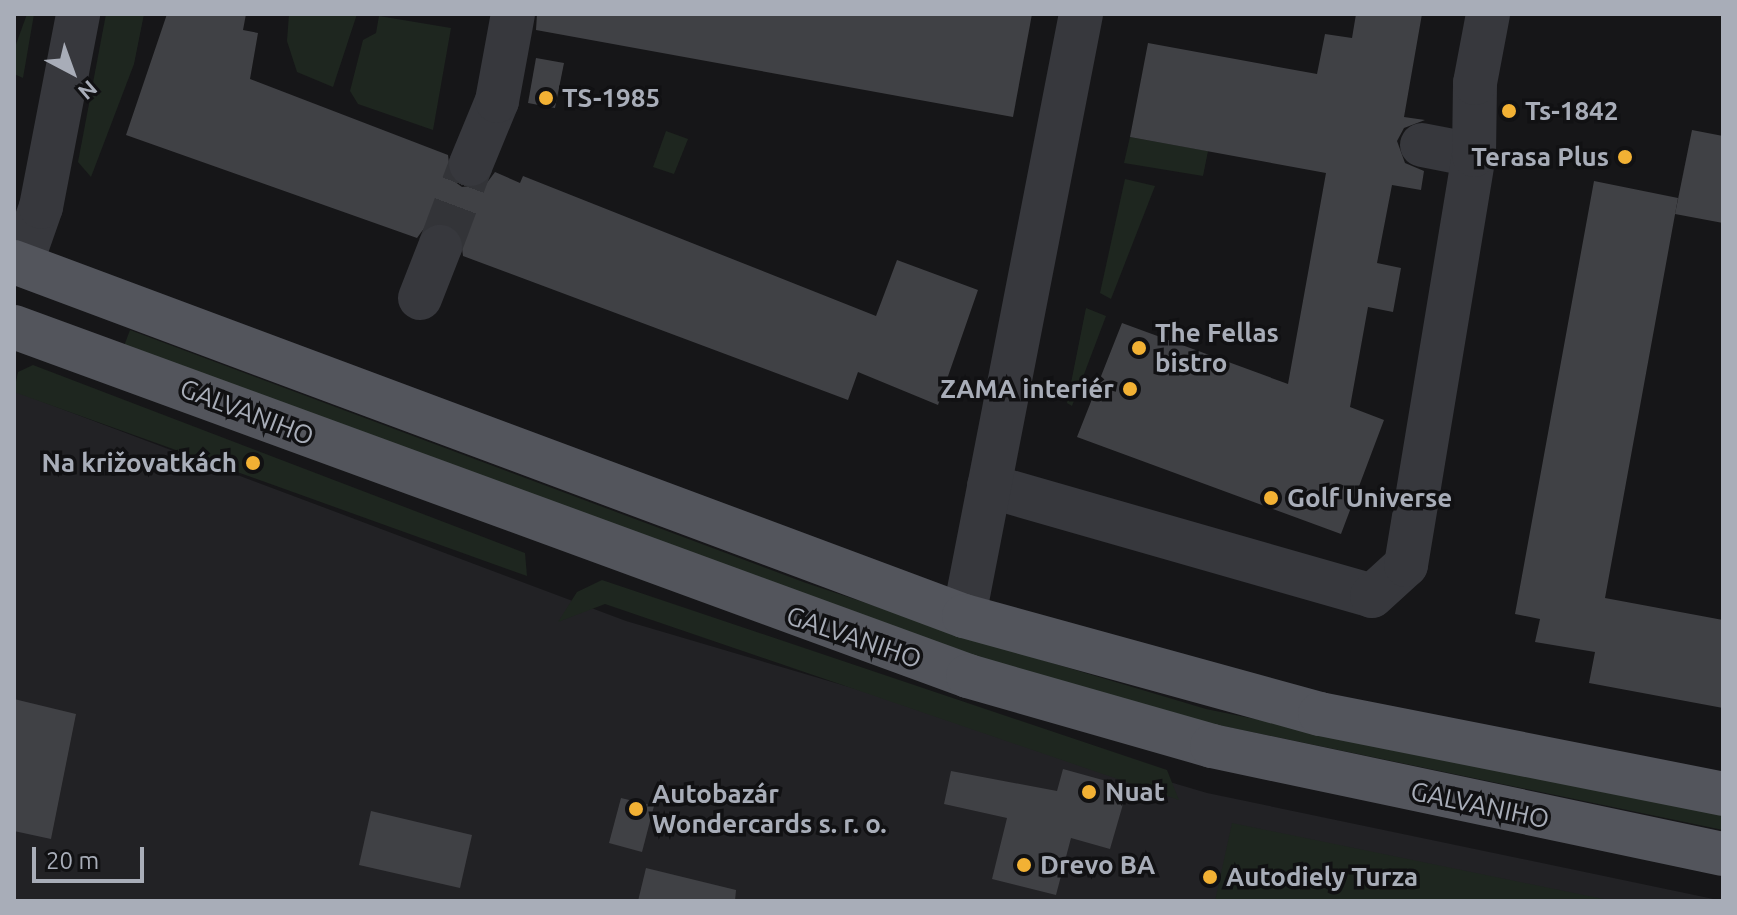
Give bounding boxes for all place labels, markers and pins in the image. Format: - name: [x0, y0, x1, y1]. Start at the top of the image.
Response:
- place label: TS-1985: [562, 82, 660, 114]
- marker: TS-1985: [537, 89, 555, 107]
- place label: Ts-1842: [1525, 95, 1618, 127]
- marker: Ts-1842: [1500, 102, 1518, 120]
- place label: Terasa Plus: [1471, 141, 1609, 173]
- marker: Terasa Plus: [1616, 148, 1634, 166]
- place label: The Fellas bistro: [1155, 317, 1279, 378]
- marker: The Fellas bistro: [1130, 339, 1148, 357]
- place label: ZAMA interiér: [940, 373, 1114, 405]
- marker: ZAMA interiér: [1121, 380, 1139, 398]
- place label: Na križovatkách: [42, 447, 237, 479]
- marker: Na križovatkách: [244, 454, 262, 472]
- place label: Golf Universe: [1287, 482, 1452, 514]
- marker: Golf Universe: [1262, 489, 1280, 507]
- place label: Nuat: [1105, 776, 1165, 808]
- place label: Autobazár Wondercards s. r. o.: [652, 778, 887, 840]
- marker: Nuat: [1080, 783, 1098, 801]
- marker: Autobazár Wondercards s. r. o.: [627, 800, 645, 818]
- place label: Drevo BA: [1040, 849, 1155, 881]
- marker: Drevo BA: [1015, 856, 1033, 874]
- place label: Autodiely Turza: [1226, 861, 1418, 893]
- marker: Autodiely Turza: [1201, 868, 1219, 886]

